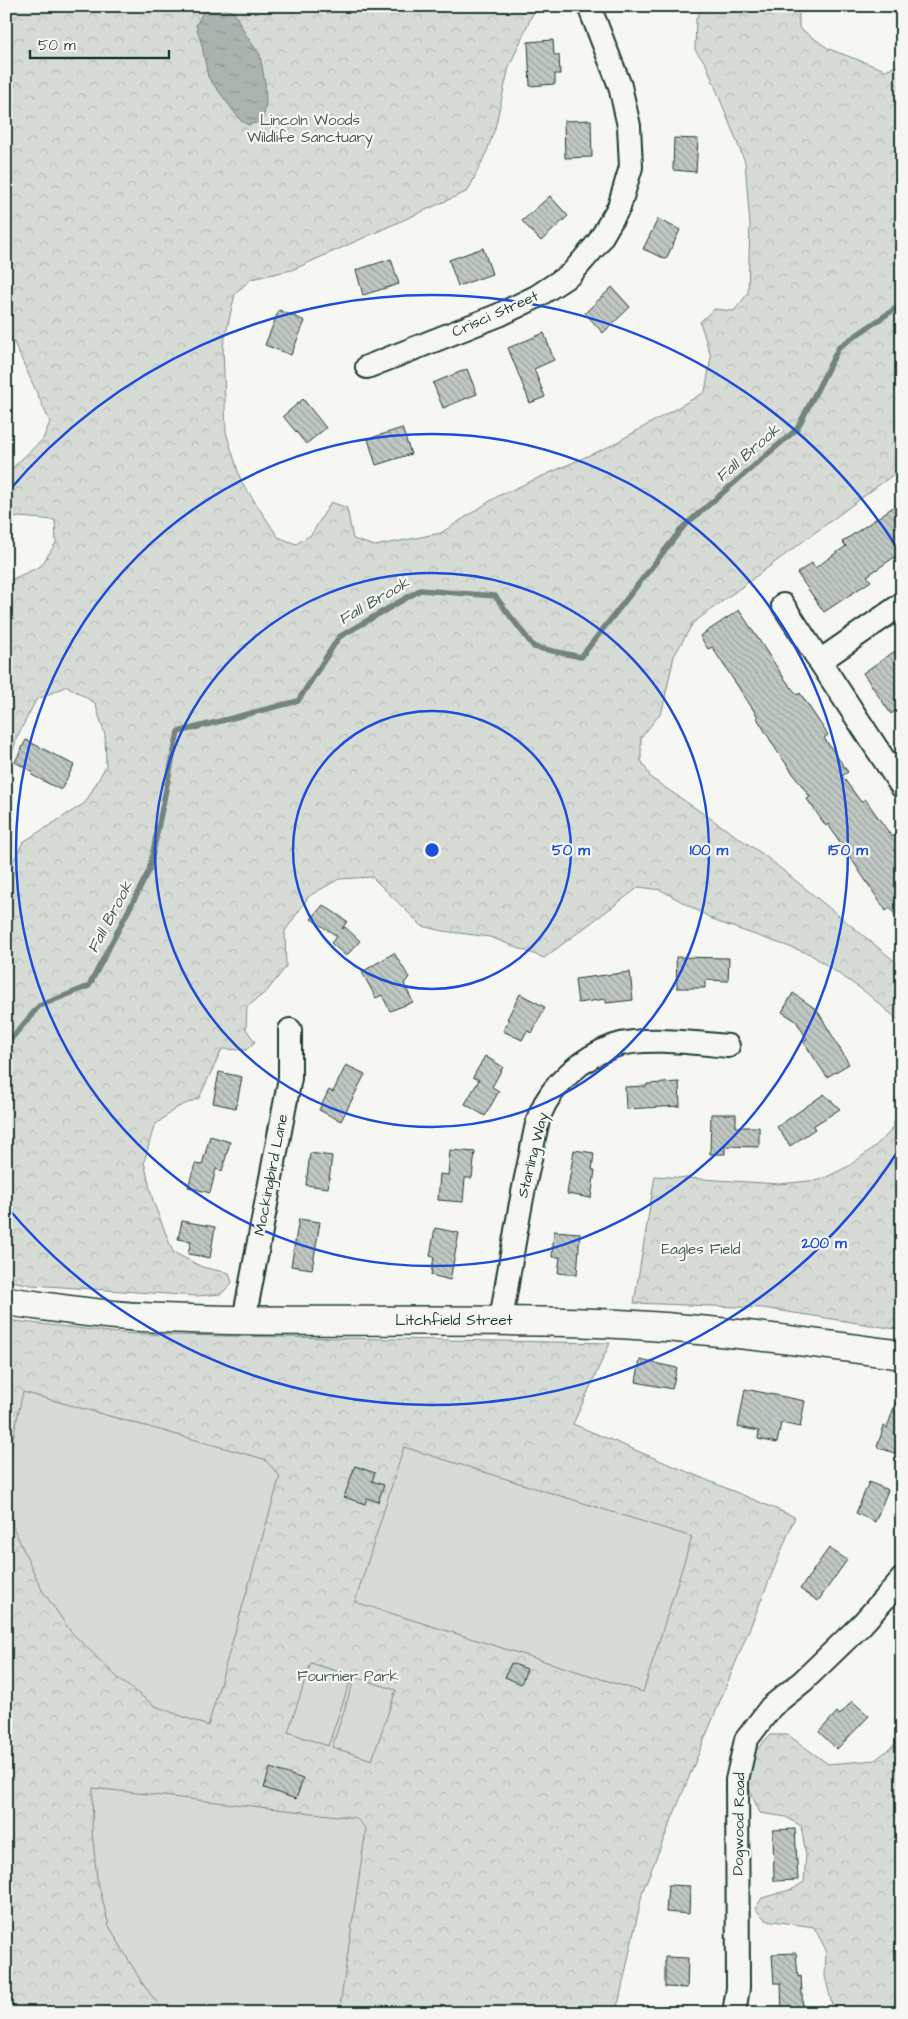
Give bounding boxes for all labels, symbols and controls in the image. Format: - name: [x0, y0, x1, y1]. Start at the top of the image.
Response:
- scale bar: [30, 28, 169, 60]
- text: 50 m: [38, 35, 76, 56]
- park label: Lincoln Woods Wildlife Sanctuary: [247, 110, 373, 149]
- street label: Crisci Street: [448, 286, 542, 342]
- water label: Fall Brook: [711, 418, 786, 487]
- water label: Fall Brook: [334, 571, 415, 630]
- text: 50 m: [552, 840, 590, 861]
- text: 100 m: [690, 840, 729, 861]
- text: 150 m: [828, 840, 868, 861]
- centre of rings: [423, 841, 441, 859]
- water label: Fall Brook: [82, 876, 139, 957]
- street label: Starling Way: [512, 1110, 555, 1200]
- street label: Mockingbird Lane: [249, 1112, 294, 1238]
- text: 200 m: [800, 1233, 847, 1254]
- park label: Eagles Field: [661, 1239, 741, 1261]
- street label: Litchfield Street: [395, 1310, 513, 1331]
- park label: Fournier Park: [297, 1666, 399, 1687]
- street label: Dogwood Road: [728, 1772, 751, 1876]

